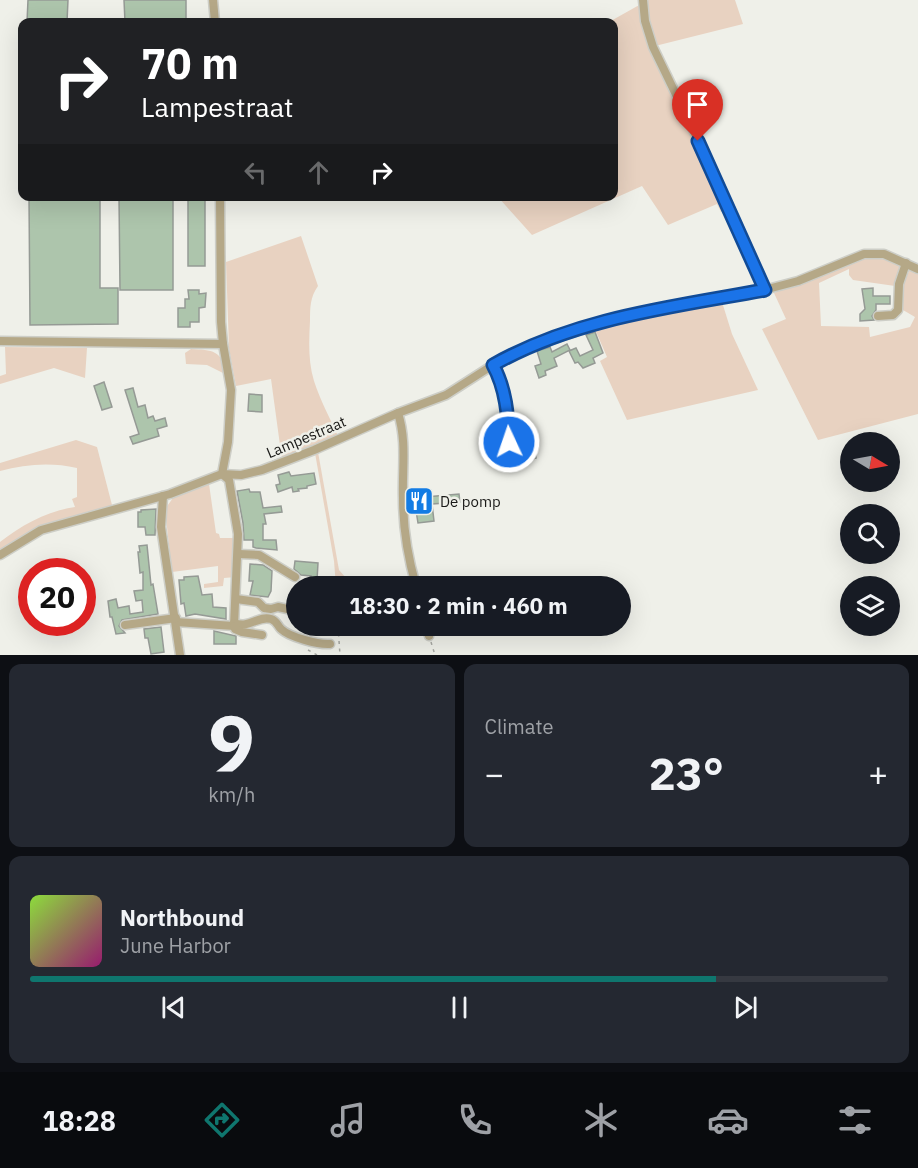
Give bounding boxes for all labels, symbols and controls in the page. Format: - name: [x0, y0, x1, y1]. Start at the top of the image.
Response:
- text: 70 m: [141, 36, 239, 91]
- icon: right: [42, 42, 120, 120]
- pin: [672, 79, 723, 141]
- icon: arrive: [681, 88, 714, 121]
- text: Lampestraat: [141, 89, 294, 124]
- icon: left: [239, 156, 272, 189]
- icon: ahead: [302, 156, 335, 189]
- icon: right: [365, 156, 398, 189]
- position arrow: [477, 410, 541, 474]
- street label: Lampestraat: [263, 412, 349, 462]
- north arrow: [840, 432, 900, 492]
- map controls: [840, 432, 900, 636]
- restaurant icon: De pomp: [403, 485, 435, 517]
- place label: De pomp: [440, 492, 501, 511]
- button: search: [840, 504, 900, 564]
- speed limit sign: 20: [18, 558, 96, 636]
- button: layers: [840, 576, 900, 636]
- text: 18:30 · 2 min · 460 m: [349, 591, 568, 620]
- text: 9: [208, 691, 255, 792]
- text: Climate: [485, 713, 553, 740]
- text: 23°: [649, 744, 724, 802]
- text: −: [485, 752, 504, 795]
- text: +: [868, 752, 888, 795]
- text: km/h: [208, 781, 255, 808]
- text: Northbound: [120, 903, 244, 932]
- text: June Harbor: [120, 932, 231, 959]
- icon: previous: [157, 991, 190, 1024]
- icon: pause: [443, 991, 476, 1024]
- icon: next: [729, 991, 762, 1024]
- icon: directions: [201, 1099, 243, 1141]
- icon: music: [327, 1099, 369, 1141]
- icon: phone: [454, 1099, 496, 1141]
- icon: climate: [580, 1099, 622, 1141]
- icon: car: [707, 1099, 749, 1141]
- icon: filters: [834, 1099, 876, 1141]
- text: 18:28: [42, 1103, 116, 1138]

